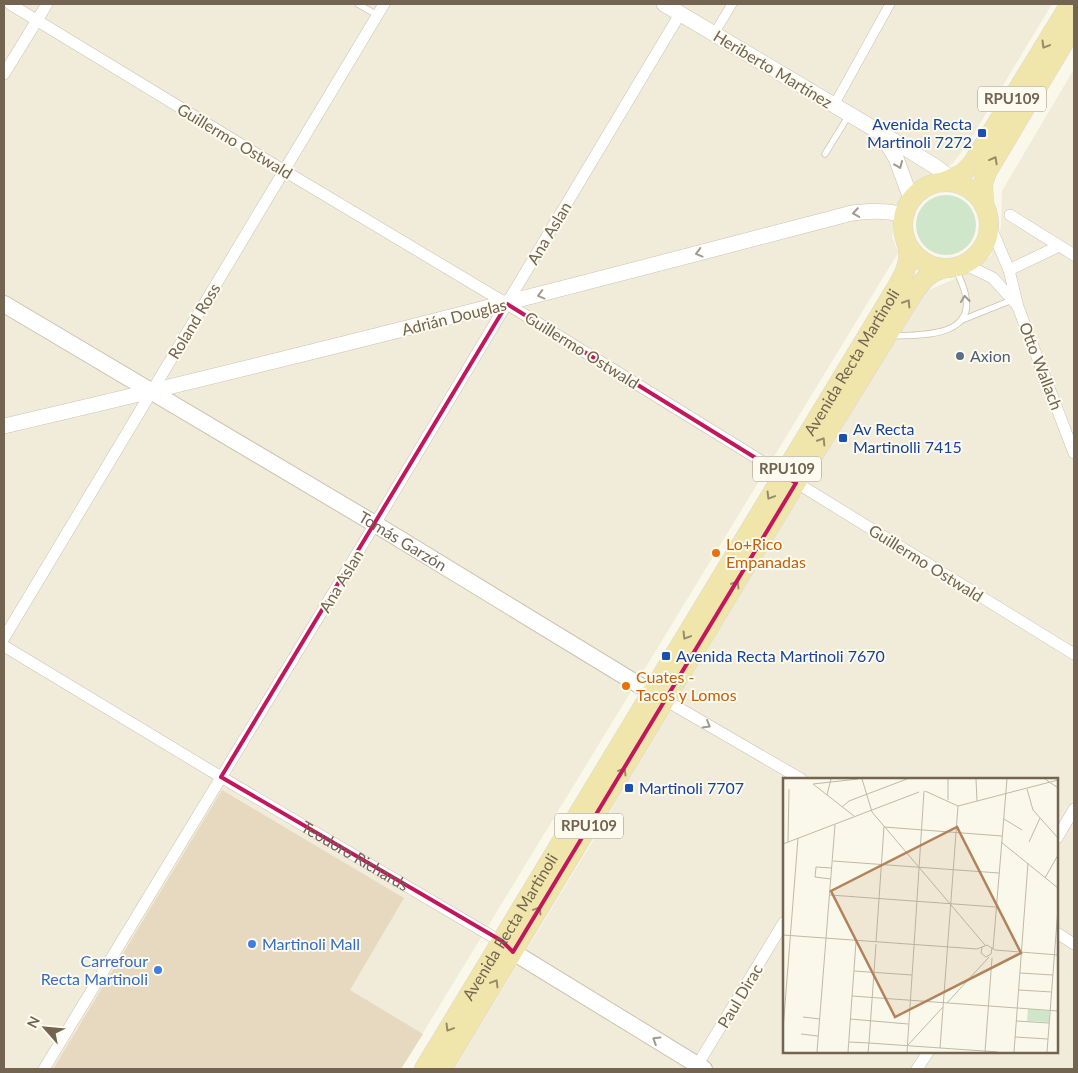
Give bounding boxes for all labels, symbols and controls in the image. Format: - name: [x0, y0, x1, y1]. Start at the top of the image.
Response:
- street label: Heriberto Martínez: [710, 26, 836, 111]
- one-way arrow: [1041, 40, 1051, 49]
- road number: RPU109: [978, 86, 1046, 112]
- street label: Guillermo Ostwald: [174, 99, 296, 182]
- place label: Avenida Recta Martinoli 7272: [867, 114, 972, 151]
- marker: Avenida Recta Martinoli 7272: [976, 127, 988, 139]
- one-way arrow: [988, 156, 998, 165]
- one-way arrow: [892, 160, 903, 169]
- street label: Ana Aslan: [522, 198, 575, 267]
- one-way arrow: [852, 207, 860, 218]
- one-way arrow: [695, 248, 703, 258]
- street label: Roland Ross: [164, 279, 224, 362]
- street label: Avenida Recta Martinoli: [799, 285, 902, 439]
- one-way arrow: [538, 289, 546, 299]
- street label: Adrián Douglas: [400, 294, 508, 339]
- one-way arrow: [960, 295, 971, 303]
- one-way arrow: [900, 299, 910, 308]
- street label: Guillermo Ostwald: [522, 307, 643, 392]
- street label: Otto Wallach: [1016, 319, 1067, 412]
- place label: Axion: [970, 346, 1011, 365]
- marker: Axion: [954, 350, 966, 362]
- place label: Av Recta Martinolli 7415: [853, 419, 962, 456]
- marker: Av Recta Martinolli 7415: [837, 432, 849, 444]
- one-way arrow: [815, 438, 825, 447]
- road number: RPU109: [753, 456, 821, 482]
- one-way arrow: [766, 491, 776, 500]
- street label: Tomás Garzón: [356, 507, 450, 575]
- street label: Guillermo Ostwald: [866, 520, 987, 605]
- place label: Lo+Rico Empanadas: [726, 534, 806, 571]
- street label: Ana Aslan: [314, 546, 367, 615]
- marker: Lo+Rico Empanadas: [710, 547, 722, 559]
- one-way arrow: [729, 581, 739, 590]
- one-way arrow: [683, 630, 693, 639]
- place label: Avenida Recta Martinoli 7670: [676, 646, 885, 665]
- marker: Avenida Recta Martinoli 7670: [660, 650, 672, 662]
- place label: Cuates - Tacos y Lomos: [636, 667, 737, 704]
- marker: Cuates - Tacos y Lomos: [620, 680, 632, 692]
- one-way arrow: [702, 718, 711, 728]
- one-way arrow: [616, 768, 626, 777]
- place label: Martinoli 7707: [639, 778, 744, 797]
- inset map: [783, 778, 1058, 1053]
- marker: Martinoli 7707: [623, 782, 635, 794]
- road number: RPU109: [555, 814, 623, 838]
- street label: Teodoro Richards: [298, 816, 413, 894]
- street label: Avenida Recta Martinoli: [458, 850, 561, 1003]
- one-way arrow: [532, 907, 542, 916]
- place label: Martinoli Mall: [262, 934, 360, 953]
- marker: Martinoli Mall: [246, 938, 258, 950]
- place label: Carrefour Recta Martinoli: [41, 951, 148, 988]
- street label: Paul Dirac: [713, 960, 766, 1031]
- marker: Carrefour Recta Martinoli: [152, 964, 164, 976]
- one-way arrow: [488, 979, 498, 988]
- north arrow: [20, 1003, 70, 1053]
- text: N: [23, 1013, 43, 1031]
- one-way arrow: [446, 1022, 456, 1031]
- one-way arrow: [652, 1037, 662, 1046]

